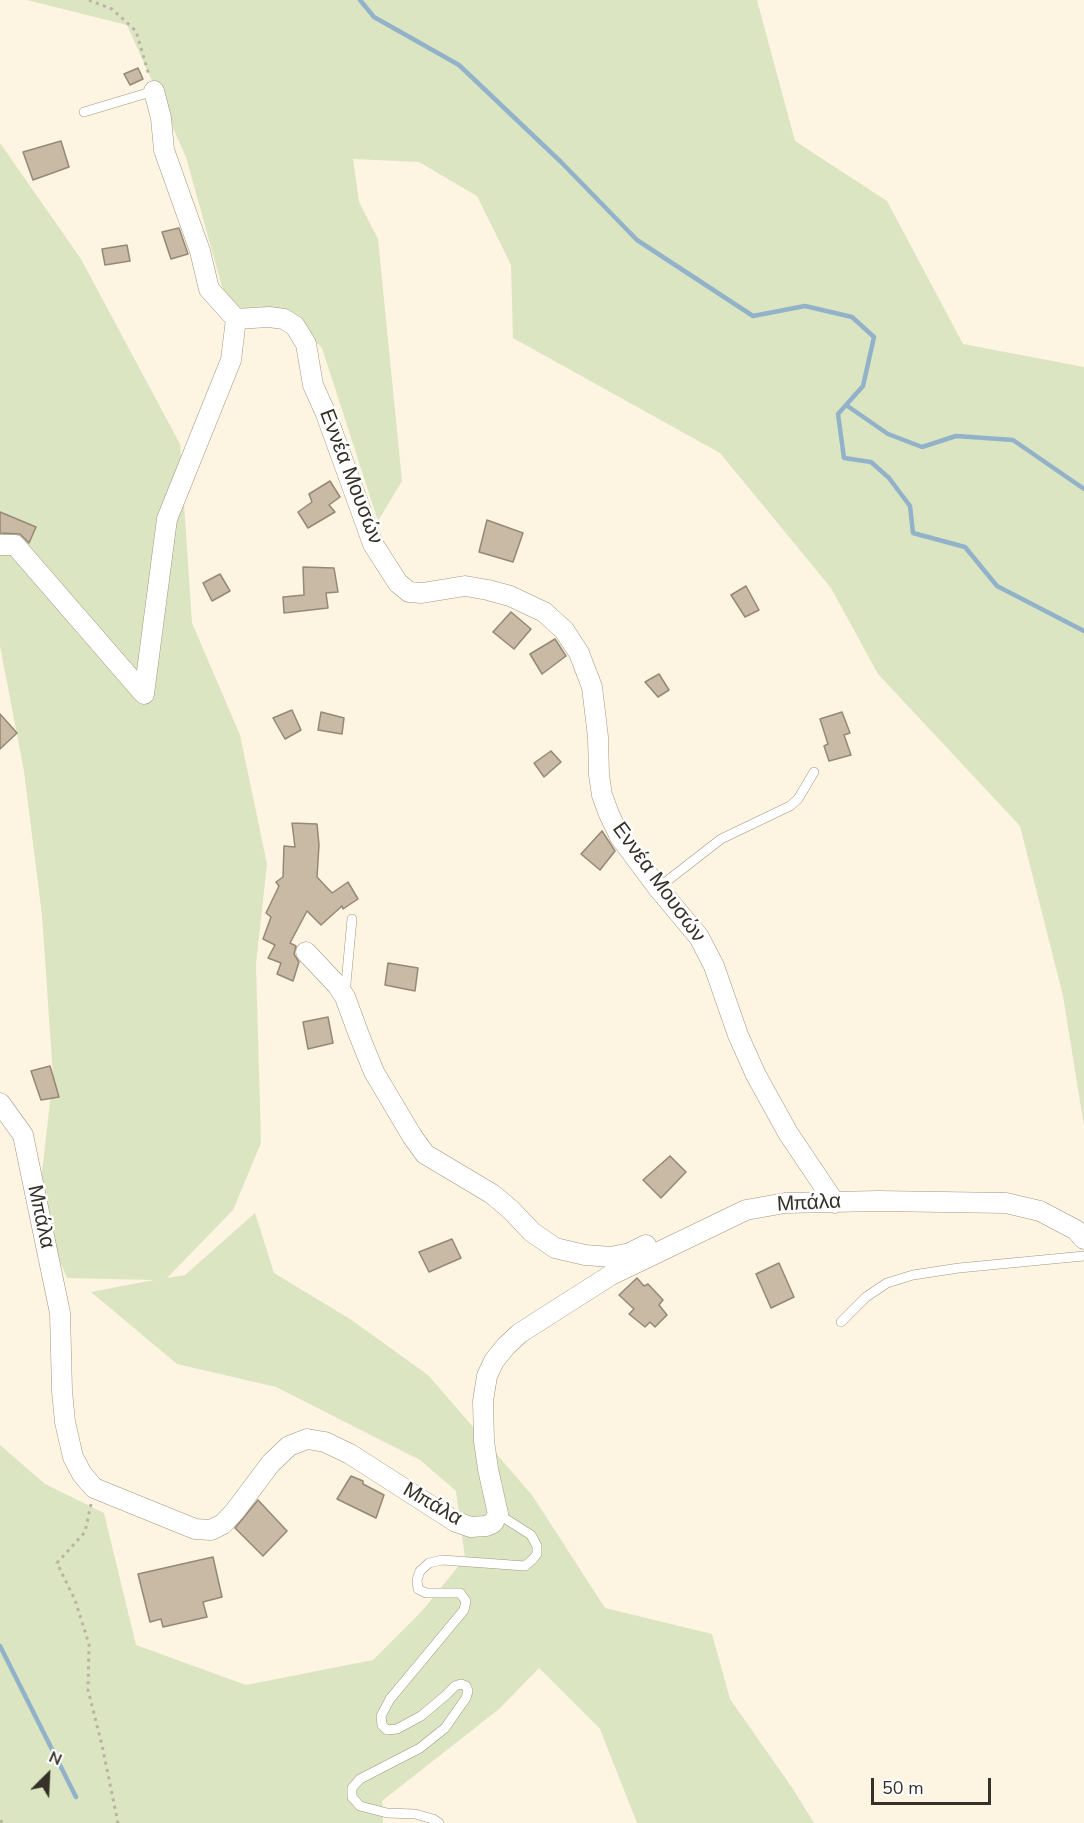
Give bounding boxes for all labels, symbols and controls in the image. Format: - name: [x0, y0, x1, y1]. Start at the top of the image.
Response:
- street label: Εννέα Μουσών: [313, 406, 387, 548]
- street label: Εννέα Μουσών: [606, 818, 710, 948]
- street label: Μπάλα: [21, 1183, 59, 1251]
- street label: Μπάλα: [776, 1190, 842, 1218]
- street label: Μπάλα: [398, 1478, 466, 1532]
- north arrow: [18, 1745, 78, 1805]
- text: N: [45, 1746, 65, 1771]
- scale bar: [874, 1766, 994, 1804]
- text: 50 m: [882, 1776, 924, 1800]

